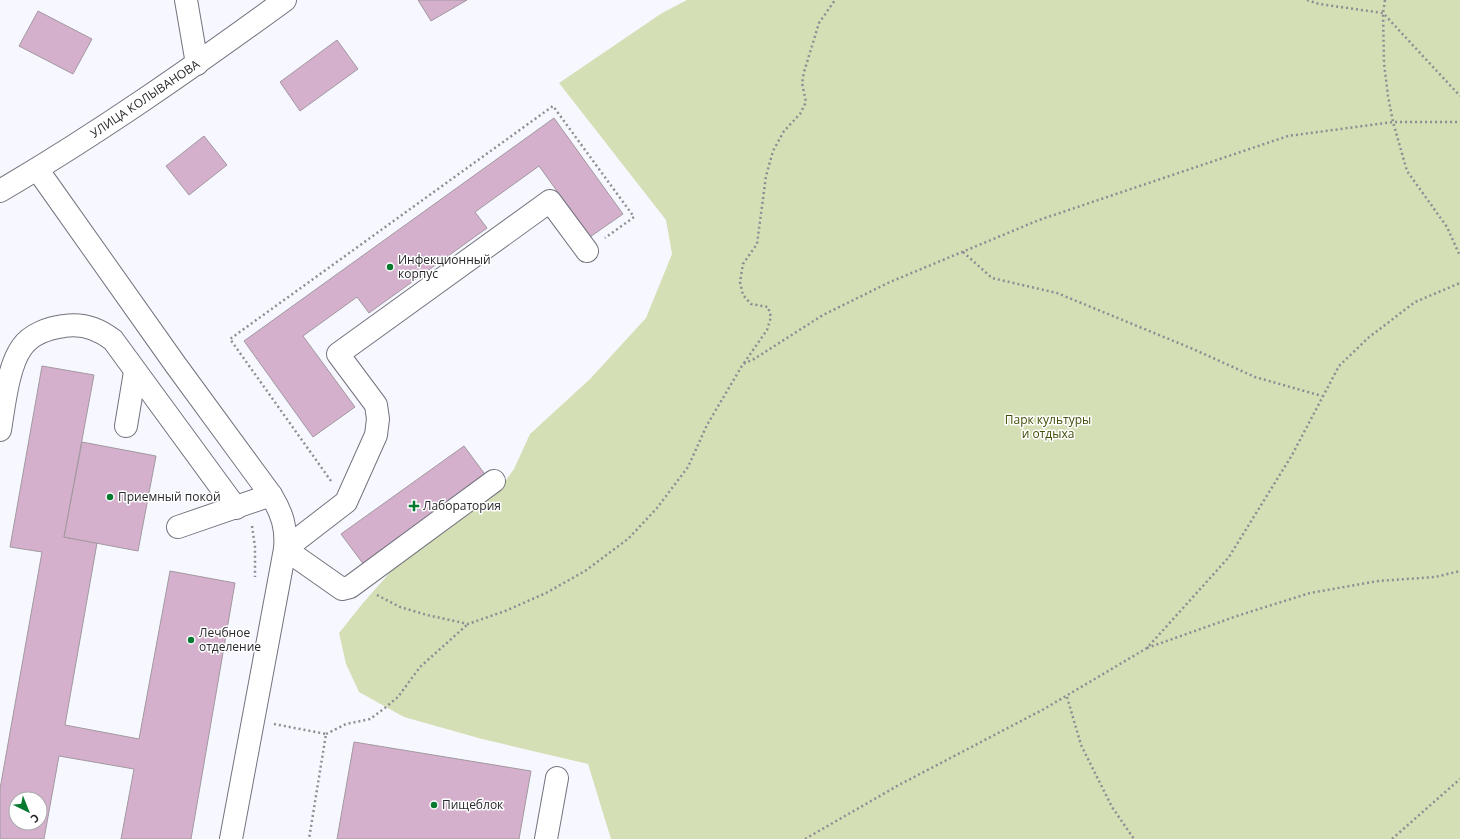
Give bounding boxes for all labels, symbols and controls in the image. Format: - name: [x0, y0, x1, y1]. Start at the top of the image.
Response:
- street label: УЛИЦА КОЛЫВАНОВА: [87, 55, 203, 142]
- place label: Инфекционный корпус: [398, 251, 491, 282]
- marker: Инфекционный корпус: [385, 262, 395, 272]
- park label: Парк культуры и отдыха: [1005, 411, 1091, 442]
- place label: Приемный покой: [118, 488, 221, 505]
- marker: Приемный покой: [105, 492, 115, 502]
- place label: Лаборатория: [423, 497, 501, 514]
- marker: Лаборатория: [408, 500, 420, 512]
- place label: Лечбное отделение: [199, 624, 261, 655]
- marker: Лечбное отделение: [186, 635, 196, 645]
- north arrow: [8, 791, 48, 831]
- place label: Пищеблок: [442, 796, 504, 813]
- marker: Пищеблок: [429, 800, 439, 810]
- text: С: [27, 811, 43, 827]

